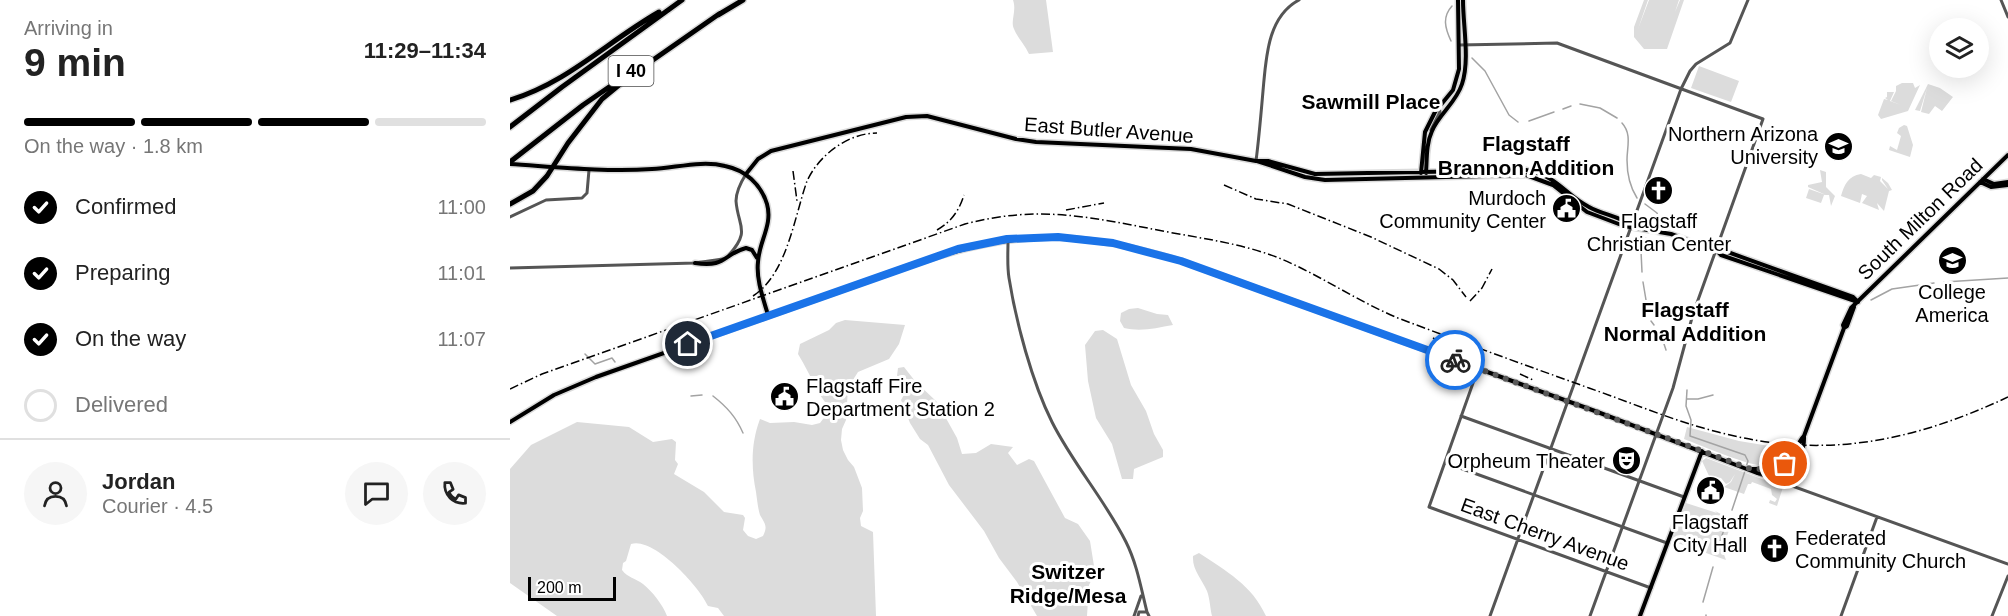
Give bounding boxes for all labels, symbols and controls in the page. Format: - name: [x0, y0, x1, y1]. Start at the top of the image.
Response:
- text: Arriving in: [24, 17, 113, 39]
- map controls: [1929, 18, 1989, 78]
- button: layers: [1929, 18, 1989, 78]
- text: 11:29–11:34: [364, 38, 486, 63]
- text: 9 min: [24, 41, 126, 84]
- road number: I 40: [608, 56, 654, 86]
- district label: Sawmill Place: [1302, 90, 1440, 113]
- street label: East Butler Avenue: [1024, 113, 1194, 147]
- place label: Northern Arizona University: [1668, 123, 1819, 168]
- school or university icon: Northern Arizona University: [1823, 130, 1855, 162]
- district label: Flagstaff Brannon Addition: [1438, 132, 1614, 179]
- text: On the way · 1.8 km: [24, 135, 203, 157]
- street label: South Milton Road: [1853, 154, 1987, 284]
- church icon: Flagstaff Christian Center: [1643, 174, 1675, 206]
- place label: Murdoch Community Center: [1379, 187, 1546, 232]
- icon: check: [24, 191, 57, 224]
- public building icon: Murdoch Community Center: [1551, 193, 1583, 225]
- text: Confirmed: [75, 194, 176, 219]
- text: 11:00: [437, 196, 486, 218]
- place label: Flagstaff Christian Center: [1587, 210, 1732, 255]
- school or university icon: College America: [1936, 245, 1968, 277]
- icon: check: [24, 257, 57, 290]
- text: Preparing: [75, 260, 170, 285]
- text: 11:01: [437, 262, 486, 284]
- place label: College America: [1915, 281, 1990, 326]
- district label: Flagstaff Normal Addition: [1604, 298, 1766, 345]
- pin: [662, 318, 713, 369]
- icon: check: [24, 323, 57, 356]
- text: On the way: [75, 326, 186, 351]
- icon: home: [671, 327, 704, 360]
- text: 11:07: [437, 328, 486, 350]
- courier: [1425, 330, 1485, 390]
- icon: bike: [1439, 344, 1472, 377]
- place label: Flagstaff Fire Department Station 2: [806, 375, 995, 420]
- public building icon: Flagstaff Fire Department Station 2: [769, 381, 801, 413]
- text: Delivered: [75, 392, 168, 417]
- pin: [1759, 438, 1810, 489]
- theatre icon: Orpheum Theater: [1610, 445, 1642, 477]
- icon: bag: [1768, 447, 1801, 480]
- place label: Orpheum Theater: [1448, 450, 1605, 472]
- button: person: [24, 462, 87, 525]
- button: chat: [345, 462, 408, 525]
- button: phone: [423, 462, 486, 525]
- text: Jordan: [102, 469, 175, 494]
- public building icon: Flagstaff City Hall: [1694, 475, 1726, 507]
- street label: East Cherry Avenue: [1458, 493, 1632, 575]
- text: Courier · 4.5: [102, 495, 213, 517]
- place label: Flagstaff City Hall: [1672, 511, 1749, 556]
- place label: Federated Community Church: [1795, 527, 1966, 572]
- church icon: Federated Community Church: [1758, 533, 1790, 565]
- district label: Switzer Ridge/Mesa: [1010, 560, 1127, 607]
- scale bar: [528, 574, 616, 602]
- text: 200 m: [537, 579, 581, 596]

